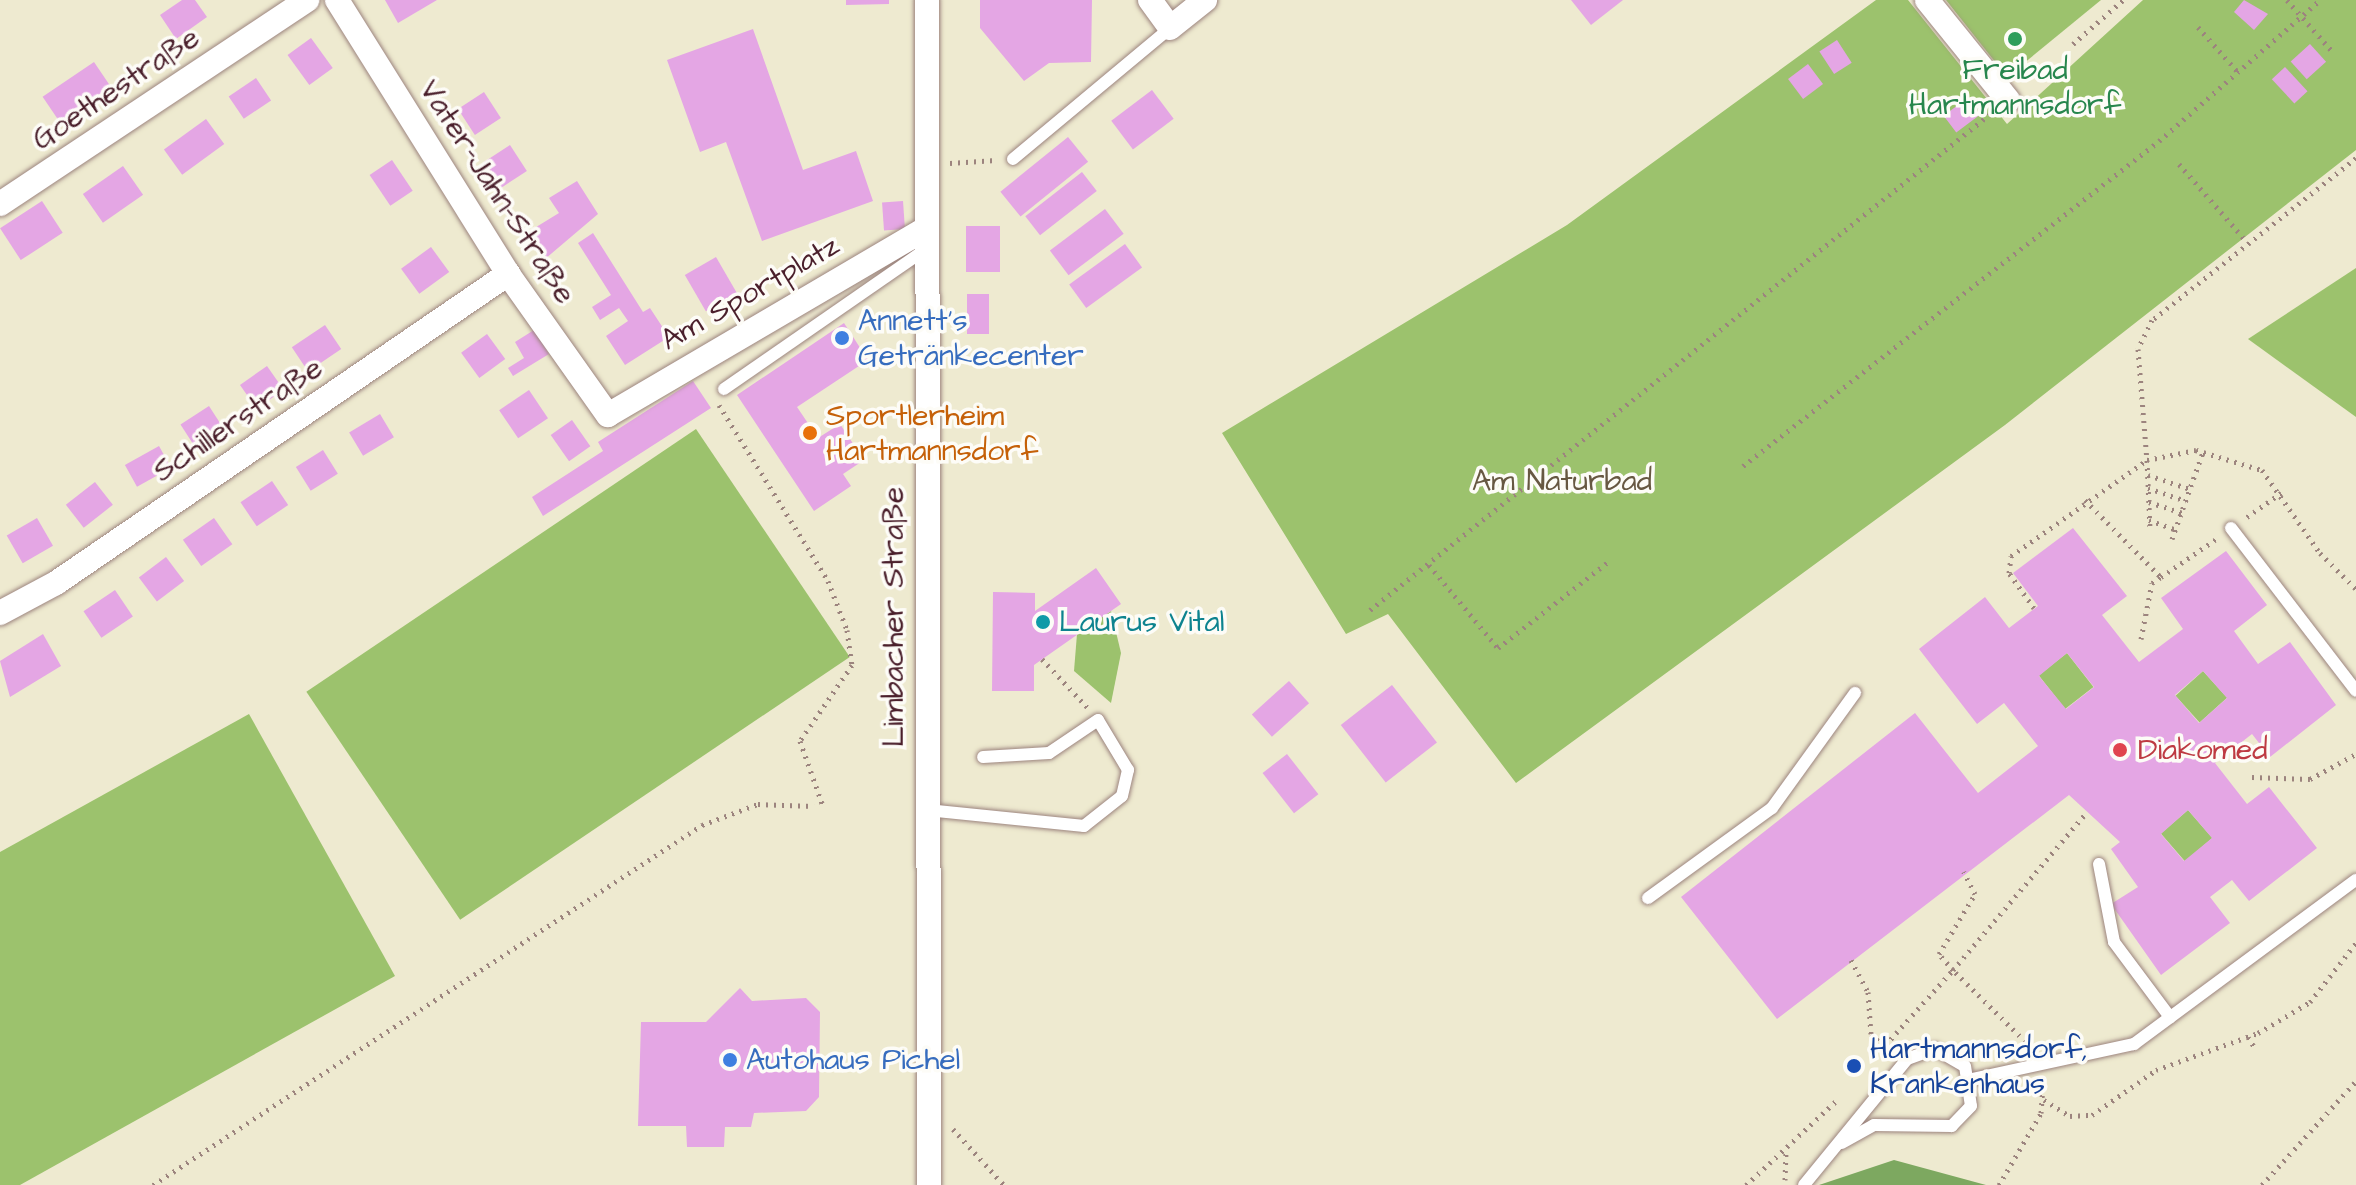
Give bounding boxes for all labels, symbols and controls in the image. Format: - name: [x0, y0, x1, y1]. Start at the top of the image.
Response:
- street label: Goethestraße: [26, 20, 206, 158]
- marker: Freibad Hartmannsdorf: [2006, 30, 2024, 48]
- place label: Freibad Hartmannsdorf: [1909, 52, 2121, 122]
- street label: Vater-Jahn-Straße: [411, 73, 583, 311]
- street label: Am Sportplatz: [654, 227, 846, 359]
- place label: Annett's Getränkecenter: [858, 303, 1084, 374]
- marker: Annett's Getränkecenter: [833, 329, 851, 347]
- street label: Schillerstraße: [147, 350, 329, 490]
- place label: Sportlerheim Hartmannsdorf: [826, 398, 1038, 468]
- marker: Sportlerheim Hartmannsdorf: [801, 424, 819, 442]
- park label: Am Naturbad: [1472, 463, 1652, 499]
- street label: Limbacher Straße: [876, 487, 912, 747]
- place label: Laurus Vital: [1059, 604, 1225, 640]
- marker: Laurus Vital: [1034, 613, 1052, 631]
- place label: Diakomed: [2138, 732, 2268, 768]
- marker: Diakomed: [2109, 739, 2131, 761]
- place label: Hartmannsdorf, Krankenhaus: [1870, 1031, 2088, 1102]
- place label: Autohaus Pichel: [746, 1042, 960, 1078]
- marker: Autohaus Pichel: [721, 1051, 739, 1069]
- marker: Hartmannsdorf, Krankenhaus: [1845, 1057, 1863, 1075]

